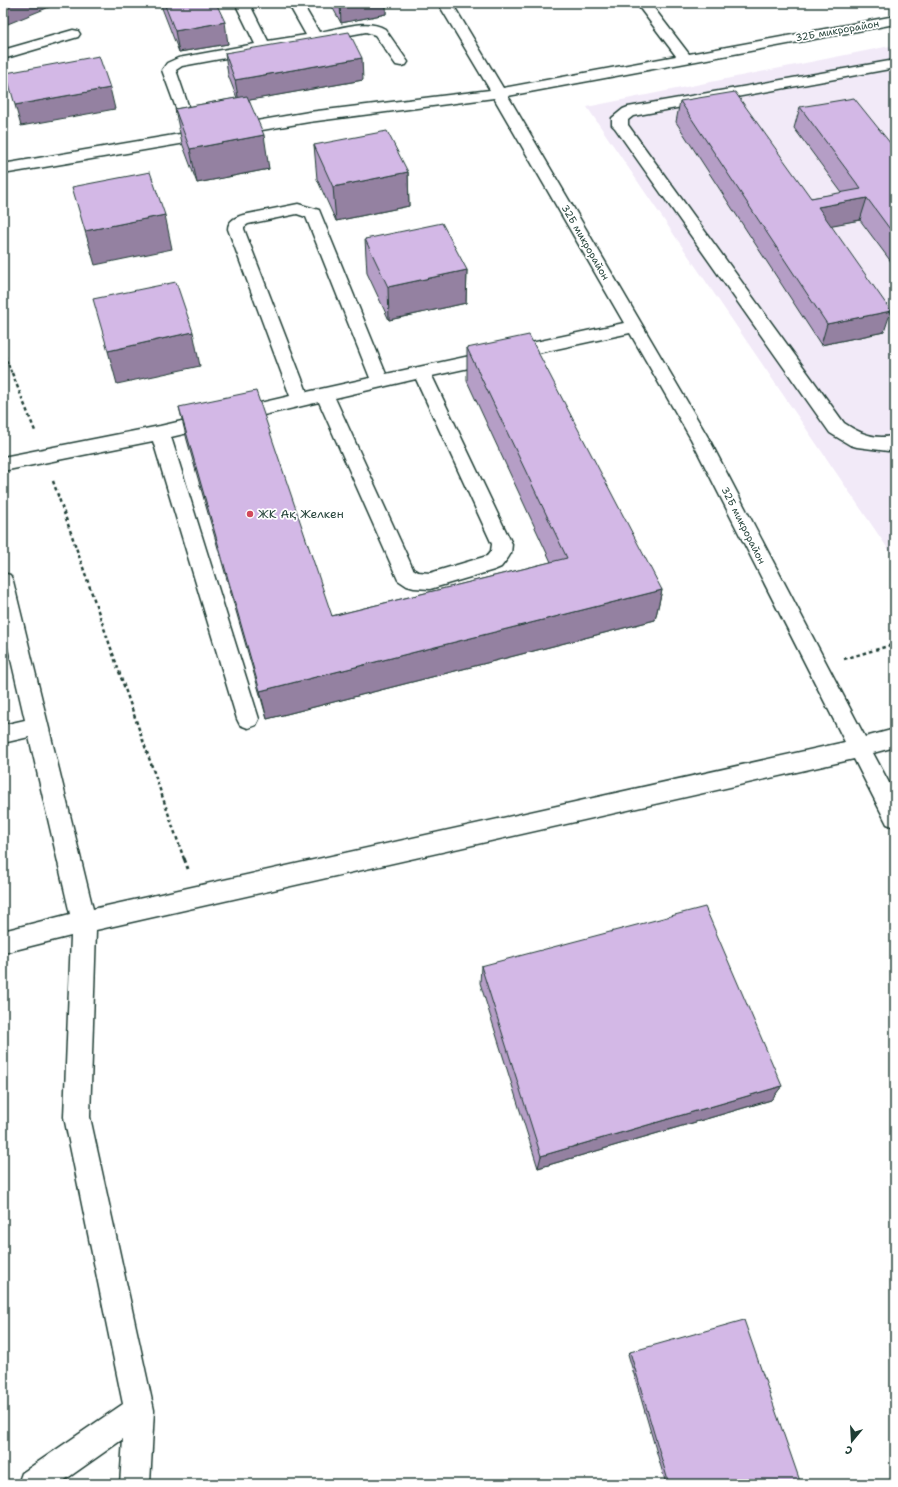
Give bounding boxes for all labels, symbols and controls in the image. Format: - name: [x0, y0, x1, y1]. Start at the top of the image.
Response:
- street label: 32Б микрорайон: [794, 17, 880, 44]
- street label: 32Б микрорайон: [559, 202, 612, 282]
- street label: 32Б микрорайон: [718, 484, 769, 566]
- place label: ЖК Ақ Желкен: [258, 506, 344, 522]
- marker: ЖК Ақ Желкен: [245, 509, 255, 519]
- north arrow: [832, 1421, 872, 1461]
- text: С: [843, 1442, 855, 1458]

